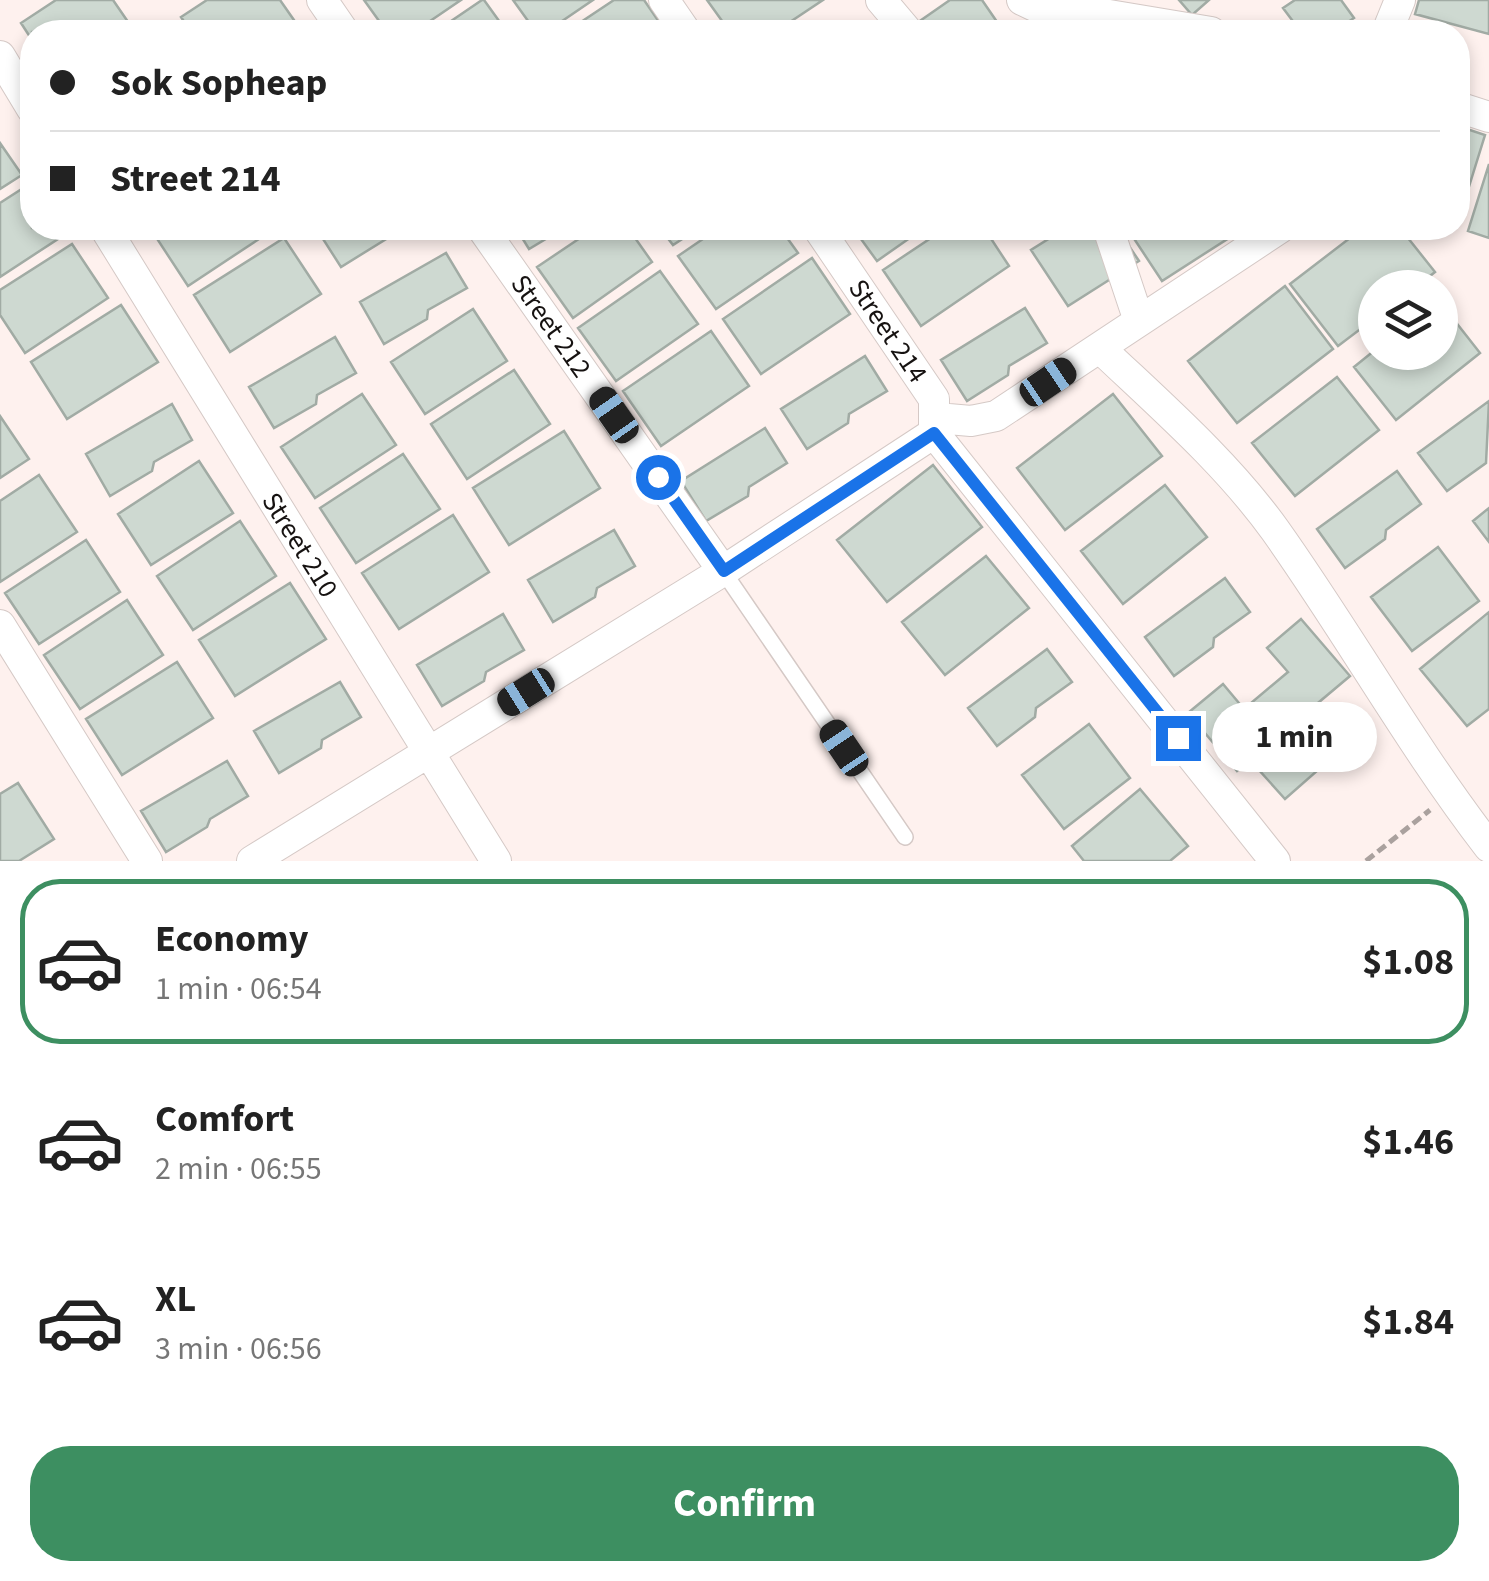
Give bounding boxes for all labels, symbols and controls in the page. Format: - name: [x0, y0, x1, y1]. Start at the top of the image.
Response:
- text: Sok Sopheap: [110, 56, 327, 110]
- text: Street 214: [110, 152, 281, 206]
- street label: Street 212: [501, 266, 601, 386]
- map controls: [1358, 270, 1458, 370]
- button: layers: [1358, 270, 1458, 370]
- street label: Street 214: [839, 271, 937, 391]
- car: [1015, 353, 1081, 411]
- car: [585, 382, 643, 448]
- route start: [636, 455, 681, 500]
- street label: Street 210: [252, 485, 348, 605]
- car: [493, 663, 559, 721]
- callout: 1 min: [1213, 703, 1378, 773]
- text: 1 min: [1256, 714, 1333, 760]
- car: [815, 715, 873, 781]
- route end: [1156, 716, 1201, 761]
- text: Economy: [155, 912, 308, 966]
- icon: car: [35, 917, 125, 1007]
- text: $1.08: [1362, 935, 1454, 989]
- text: 1 min · 06:54: [155, 966, 322, 1012]
- text: Comfort: [155, 1092, 294, 1146]
- icon: car: [35, 1097, 125, 1187]
- text: $1.46: [1362, 1115, 1454, 1169]
- text: 2 min · 06:55: [155, 1146, 322, 1192]
- text: XL: [155, 1272, 196, 1326]
- icon: car: [35, 1277, 125, 1367]
- text: $1.84: [1362, 1295, 1454, 1349]
- text: 3 min · 06:56: [155, 1326, 322, 1372]
- button: Confirm: [30, 1446, 1459, 1561]

